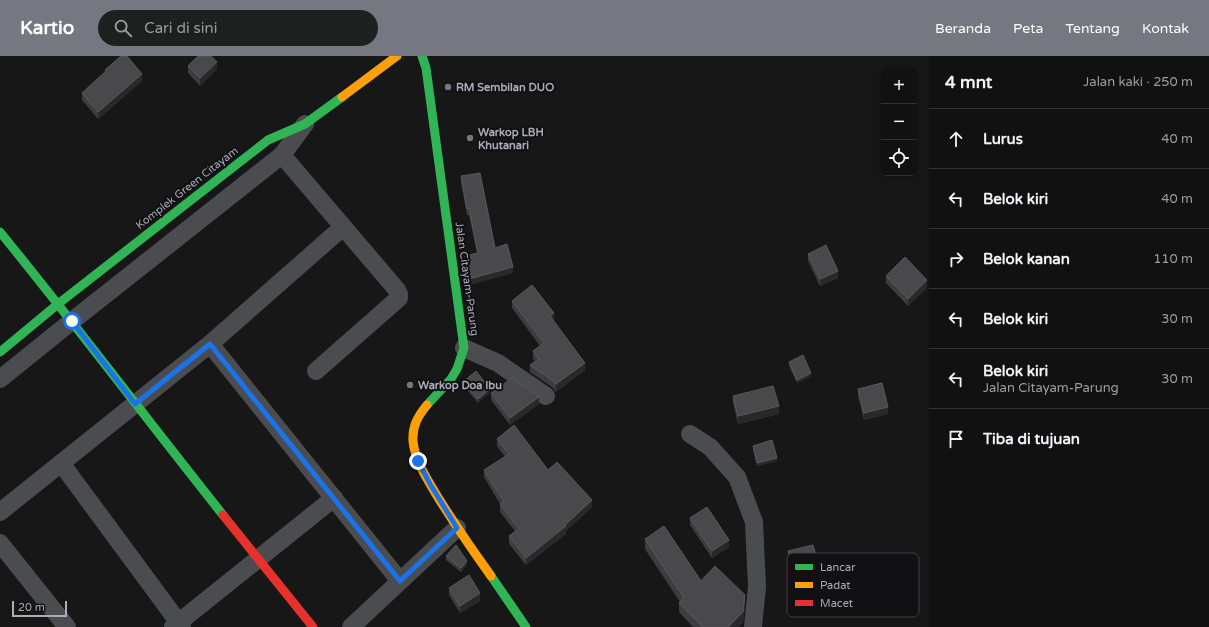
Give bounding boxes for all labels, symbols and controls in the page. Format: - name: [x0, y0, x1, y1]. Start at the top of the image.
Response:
- search box: [98, 10, 378, 46]
- text: Kartio: [20, 17, 74, 39]
- icon: search: [112, 17, 134, 39]
- text: Cari di sini: [144, 19, 217, 37]
- text: Beranda: [935, 20, 991, 37]
- text: Peta: [1013, 20, 1043, 37]
- text: Tentang: [1065, 20, 1120, 37]
- text: Kontak: [1142, 20, 1189, 37]
- map controls: [881, 68, 917, 176]
- button: +: [881, 68, 917, 104]
- text: 4 mnt: [945, 72, 992, 93]
- text: Jalan kaki · 250 m: [1083, 74, 1193, 90]
- place label: RM Sembilan DUO: [456, 81, 554, 94]
- marker: RM Sembilan DUO: [443, 82, 453, 92]
- button: −: [881, 104, 917, 140]
- place label: Warkop LBH Khutanari: [478, 126, 544, 152]
- icon: ahead: [945, 128, 967, 150]
- text: Lurus: [983, 130, 1023, 148]
- text: 40 m: [1161, 131, 1193, 147]
- marker: Warkop LBH Khutanari: [465, 133, 475, 143]
- button: locate: [881, 140, 917, 176]
- street label: Komplek Green Citayam: [133, 144, 241, 232]
- icon: left: [945, 188, 967, 210]
- text: Belok kiri: [983, 190, 1048, 208]
- text: 40 m: [1161, 191, 1193, 207]
- street label: Jalan Citayam-Parung: [453, 221, 481, 337]
- icon: right: [945, 248, 967, 270]
- text: Belok kanan: [983, 250, 1070, 268]
- text: 110 m: [1153, 251, 1193, 267]
- icon: left: [945, 308, 967, 330]
- text: Belok kiri: [983, 310, 1048, 328]
- text: 30 m: [1161, 311, 1193, 327]
- route start: [63, 312, 81, 330]
- text: Belok kiri: [983, 362, 1048, 380]
- icon: left: [945, 368, 967, 390]
- text: 30 m: [1161, 371, 1193, 387]
- place label: Warkop Doa Ibu: [418, 379, 502, 393]
- marker: Warkop Doa Ibu: [405, 380, 415, 390]
- text: Jalan Citayam-Parung: [983, 380, 1119, 396]
- icon: arrive: [945, 428, 967, 450]
- text: Tiba di tujuan: [983, 430, 1080, 448]
- route end: [409, 452, 427, 470]
- legend: [787, 553, 919, 617]
- text: Lancar: [820, 561, 856, 574]
- text: Padat: [820, 579, 850, 592]
- text: Macet: [820, 597, 853, 610]
- scale bar: [12, 599, 67, 618]
- text: 20 m: [18, 601, 45, 614]

